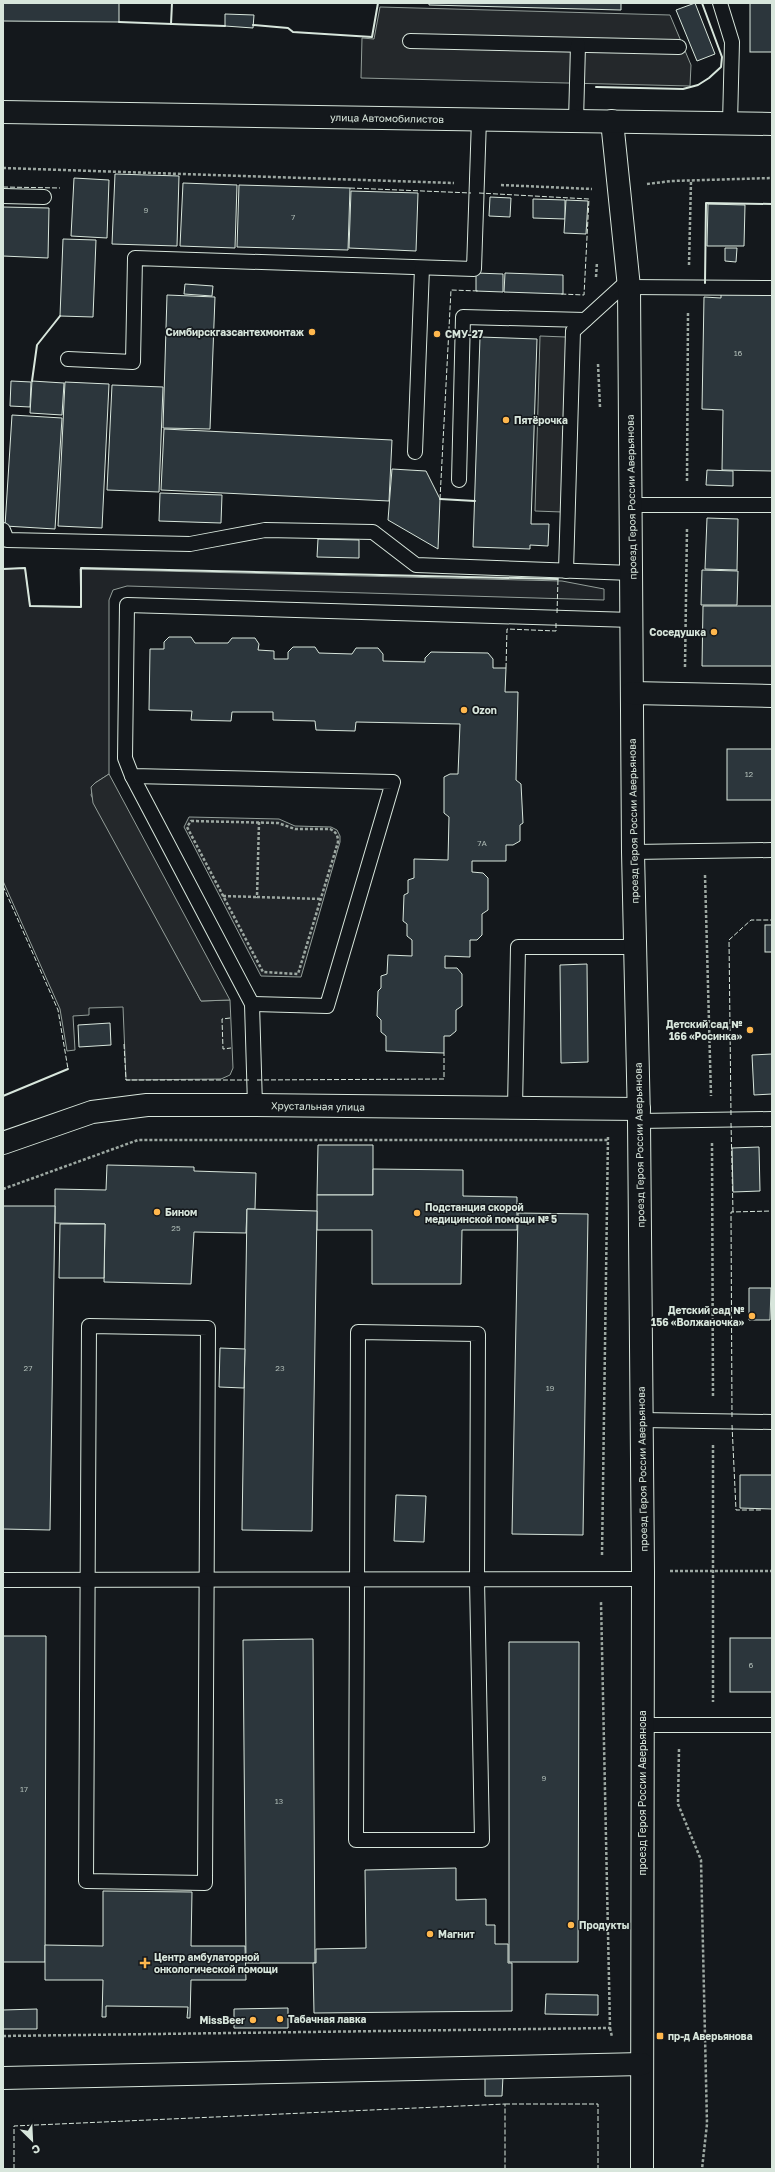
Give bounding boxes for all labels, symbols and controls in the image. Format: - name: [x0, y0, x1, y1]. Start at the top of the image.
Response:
- street label: улица Автомобилистов: [330, 111, 444, 125]
- house number: 9: [144, 205, 149, 215]
- house number: 7: [291, 212, 295, 222]
- place label: Симбирскгазсантехмонтаж: [166, 326, 305, 338]
- marker: Симбирскгазсантехмонтаж: [307, 327, 317, 337]
- place label: СМУ-27: [445, 328, 484, 340]
- marker: СМУ-27: [432, 329, 442, 339]
- house number: 16: [734, 348, 743, 358]
- place label: Пятёрочка: [514, 414, 568, 426]
- street label: проезд Героя России Аверьянова: [624, 414, 638, 580]
- marker: Пятёрочка: [501, 415, 511, 425]
- place label: Соседушка: [649, 626, 706, 638]
- marker: Соседушка: [709, 627, 719, 637]
- place label: Ozon: [472, 704, 497, 716]
- marker: Ozon: [459, 705, 469, 715]
- street label: проезд Героя России Аверьянова: [626, 738, 640, 904]
- house number: 12: [745, 769, 754, 779]
- house number: 7А: [477, 838, 487, 848]
- place label: Детский сад № 166 «Росинка»: [666, 1018, 743, 1042]
- marker: Детский сад № 166 «Росинка»: [745, 1025, 755, 1035]
- street label: проезд Героя России Аверьянова: [632, 1062, 646, 1228]
- street label: Хрустальная улица: [271, 1099, 365, 1113]
- place label: Подстанция скорой медицинской помощи № 5: [425, 1201, 557, 1225]
- place label: Бином: [165, 1206, 197, 1218]
- marker: Бином: [152, 1207, 162, 1217]
- marker: Подстанция скорой медицинской помощи № 5: [412, 1208, 422, 1218]
- house number: 25: [171, 1223, 181, 1233]
- place label: Детский сад № 156 «Волжаночка»: [651, 1304, 745, 1328]
- marker: Детский сад № 156 «Волжаночка»: [747, 1311, 757, 1321]
- house number: 27: [24, 1363, 32, 1373]
- house number: 23: [275, 1363, 285, 1373]
- house number: 19: [546, 1383, 555, 1393]
- street label: проезд Героя России Аверьянова: [635, 1386, 649, 1552]
- house number: 6: [749, 1660, 754, 1670]
- street label: проезд Героя России Аверьянова: [636, 1710, 648, 1876]
- house number: 9: [542, 1773, 547, 1783]
- house number: 17: [20, 1784, 28, 1794]
- house number: 13: [275, 1796, 284, 1806]
- place label: Продукты: [579, 1919, 629, 1931]
- marker: Продукты: [566, 1920, 576, 1930]
- place label: Магнит: [438, 1928, 475, 1940]
- marker: Магнит: [425, 1929, 435, 1939]
- place label: Центр амбулаторной онкологической помощи: [154, 1951, 278, 1975]
- marker: Центр амбулаторной онкологической помощи: [139, 1957, 151, 1969]
- place label: Табачная лавка: [288, 2013, 367, 2025]
- place label: MissBeer: [199, 2014, 245, 2026]
- marker: Табачная лавка: [275, 2014, 285, 2024]
- marker: MissBeer: [248, 2015, 258, 2025]
- place label: пр-д Аверьянова: [668, 2030, 753, 2042]
- marker: пр-д Аверьянова: [655, 2031, 665, 2041]
- north arrow: [12, 2120, 52, 2160]
- text: С: [30, 2142, 42, 2157]

